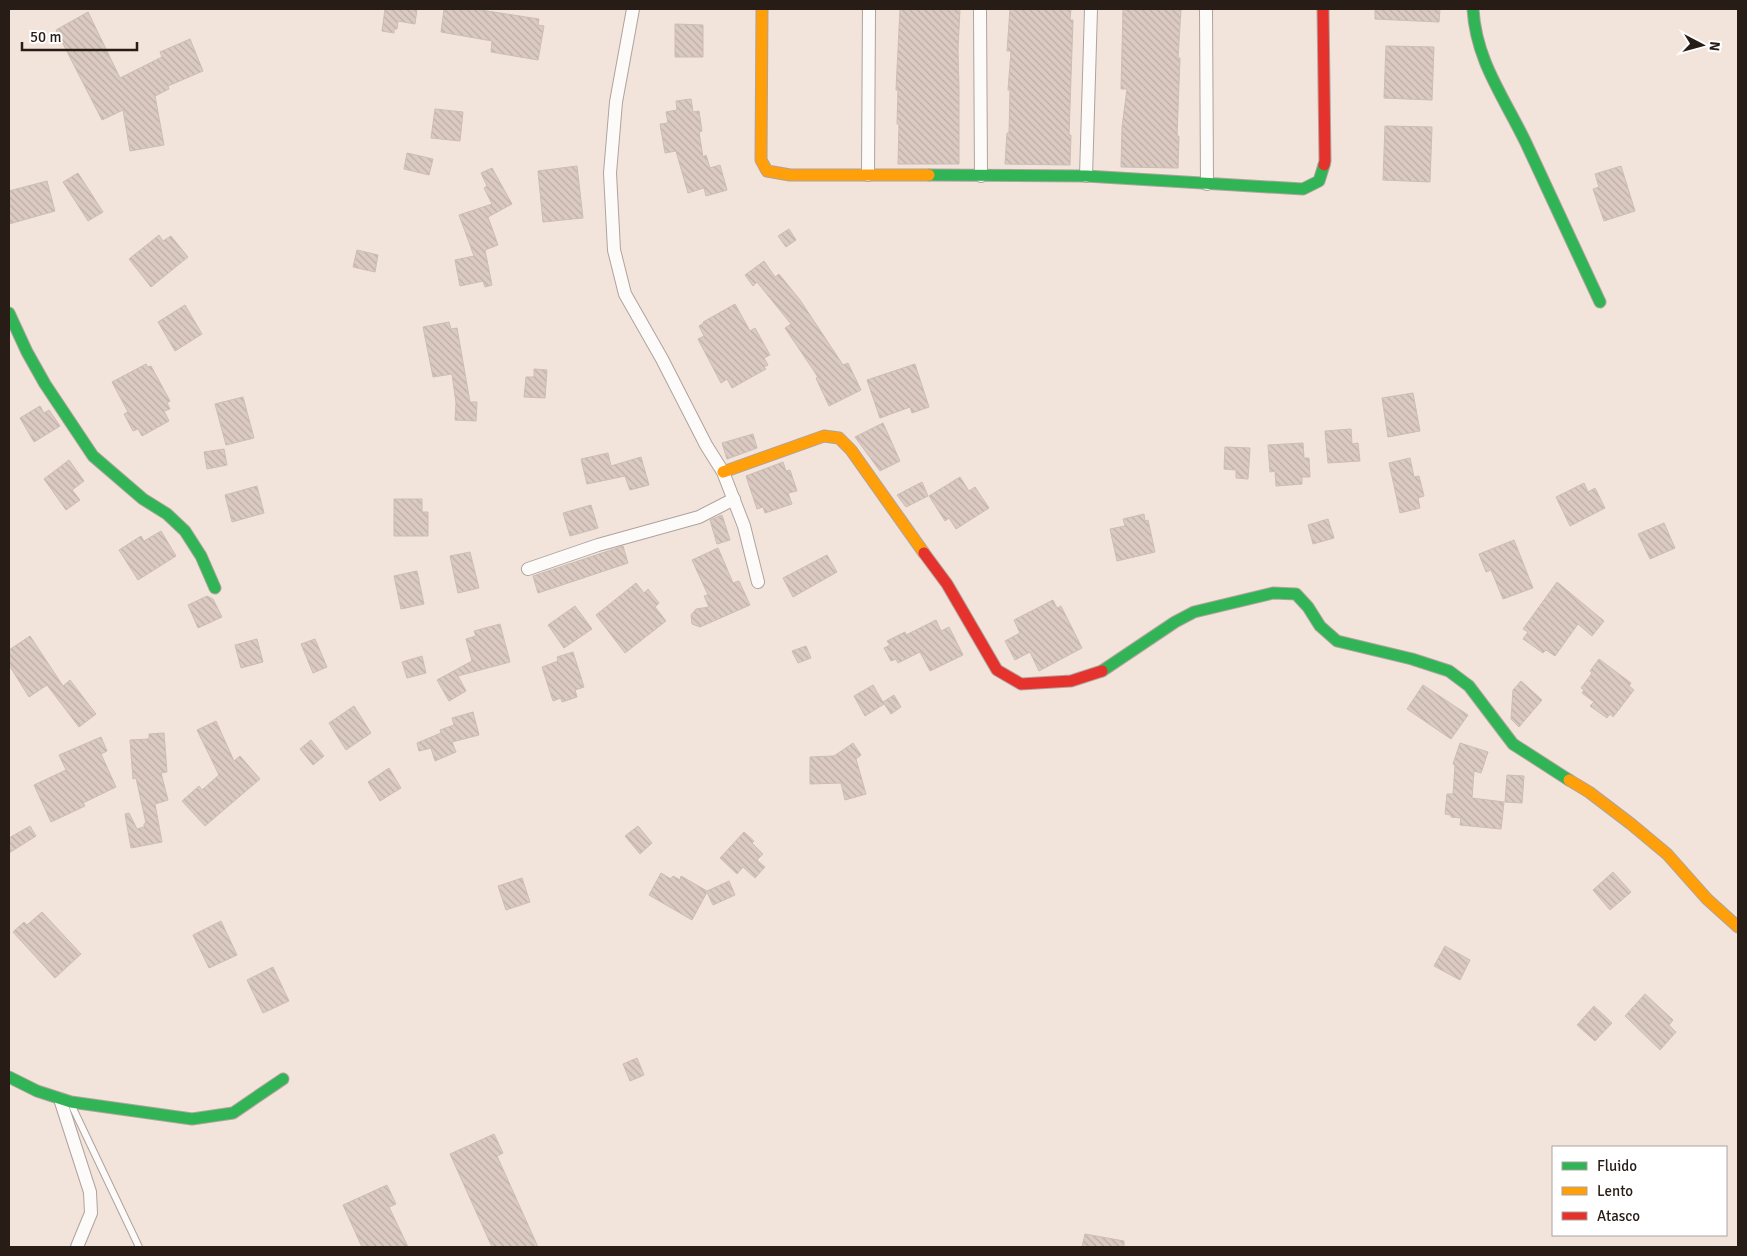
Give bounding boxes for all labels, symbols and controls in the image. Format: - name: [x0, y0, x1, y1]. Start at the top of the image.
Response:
- scale bar: [22, 20, 138, 52]
- north arrow: [1677, 20, 1727, 70]
- text: 50 m: [30, 28, 61, 46]
- text: N: [1705, 41, 1723, 52]
- legend: [1552, 1146, 1727, 1236]
- text: Fluido: [1597, 1157, 1637, 1175]
- text: Lento: [1597, 1182, 1633, 1200]
- text: Atasco: [1597, 1207, 1640, 1225]

